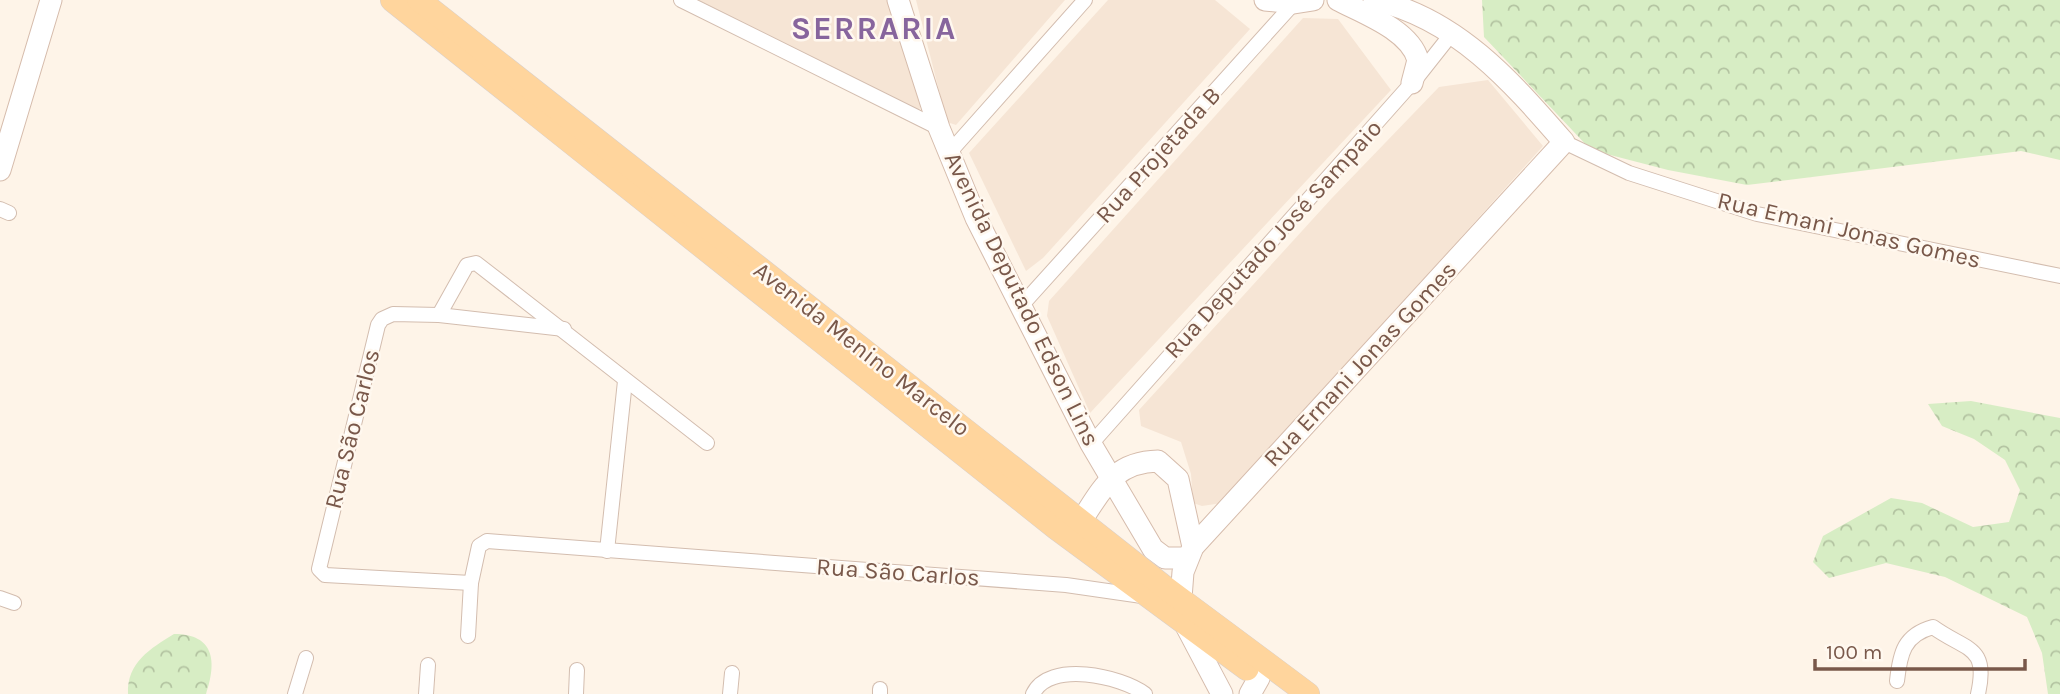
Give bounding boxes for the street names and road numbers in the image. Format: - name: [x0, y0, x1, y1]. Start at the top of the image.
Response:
- street label: Rua Projetada B: [1090, 81, 1226, 229]
- street label: Rua Deputado José Sampaio: [1158, 114, 1388, 364]
- street label: Avenida Deputado Edson Lins: [939, 147, 1105, 451]
- street label: Rua Emani Jonas Gomes: [1715, 186, 1983, 274]
- street label: Avenida Menino Marcelo: [748, 256, 976, 442]
- street label: Rua Ernani Jonas Gomes: [1258, 256, 1462, 472]
- street label: Rua São Carlos: [319, 346, 385, 512]
- street label: Rua São Carlos: [815, 552, 981, 592]

